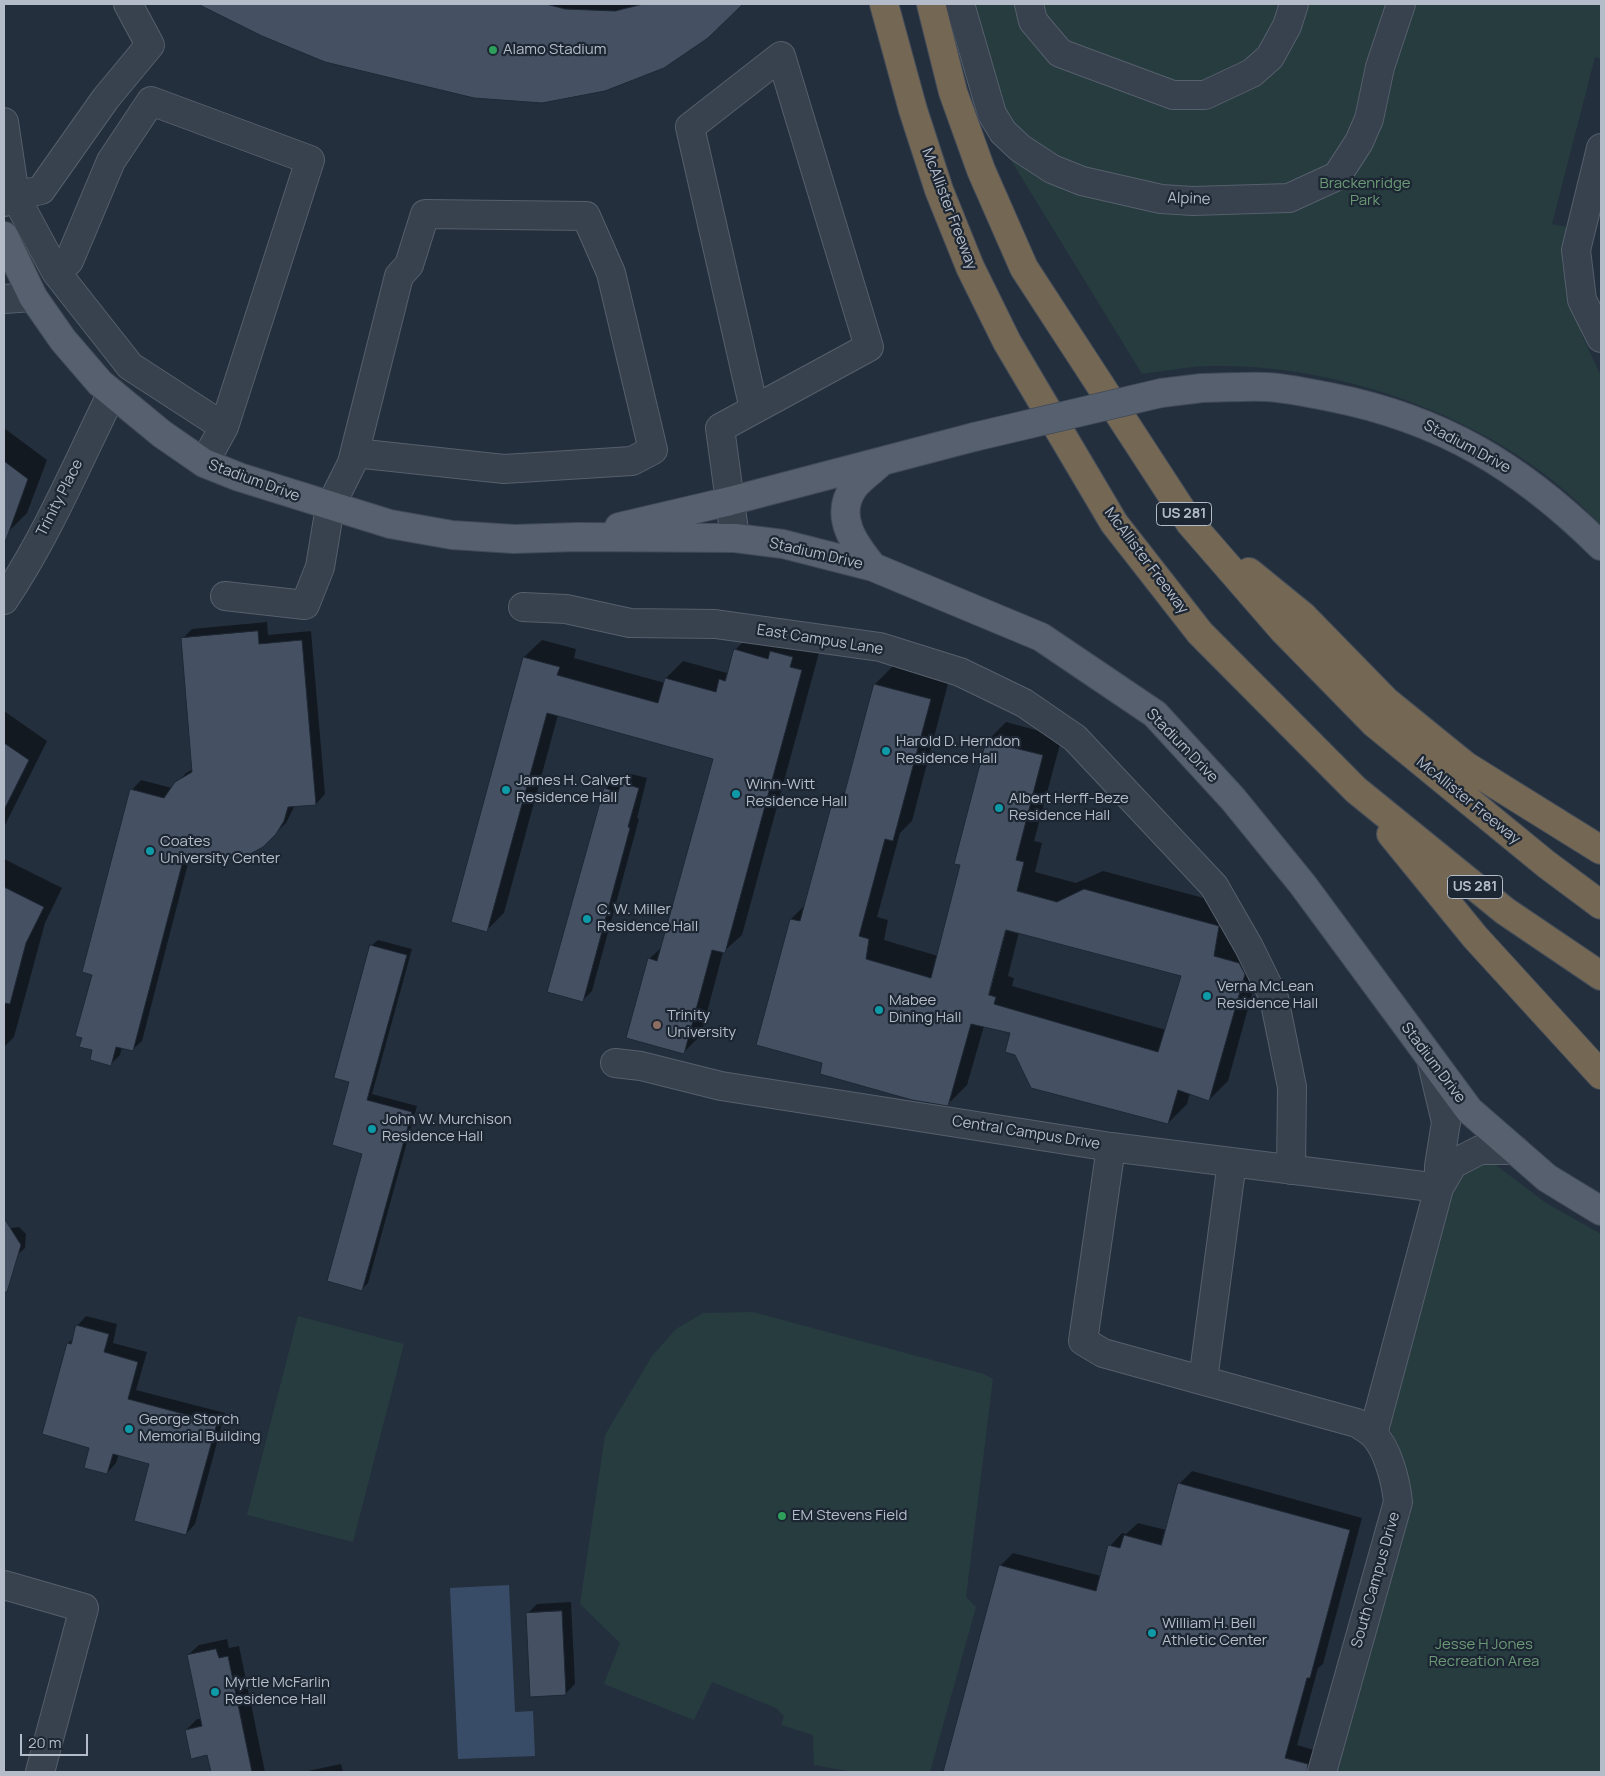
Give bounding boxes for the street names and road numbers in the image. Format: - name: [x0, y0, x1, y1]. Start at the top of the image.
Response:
- street label: McAllister Freeway: [918, 146, 980, 272]
- street label: Alpine: [1167, 189, 1211, 209]
- street label: Stadium Drive: [1421, 417, 1513, 477]
- street label: Stadium Drive: [206, 456, 302, 506]
- street label: Trinity Place: [33, 457, 87, 539]
- road number: US 281: [1156, 502, 1212, 526]
- street label: McAllister Freeway: [1100, 504, 1192, 618]
- street label: Stadium Drive: [767, 534, 865, 574]
- street label: East Campus Lane: [755, 621, 885, 659]
- street label: Stadium Drive: [1142, 705, 1222, 787]
- street label: McAllister Freeway: [1412, 754, 1524, 848]
- road number: US 281: [1448, 876, 1502, 899]
- street label: Stadium Drive: [1397, 1019, 1469, 1107]
- street label: Central Campus Drive: [951, 1112, 1101, 1154]
- street label: South Campus Drive: [1348, 1510, 1404, 1650]

